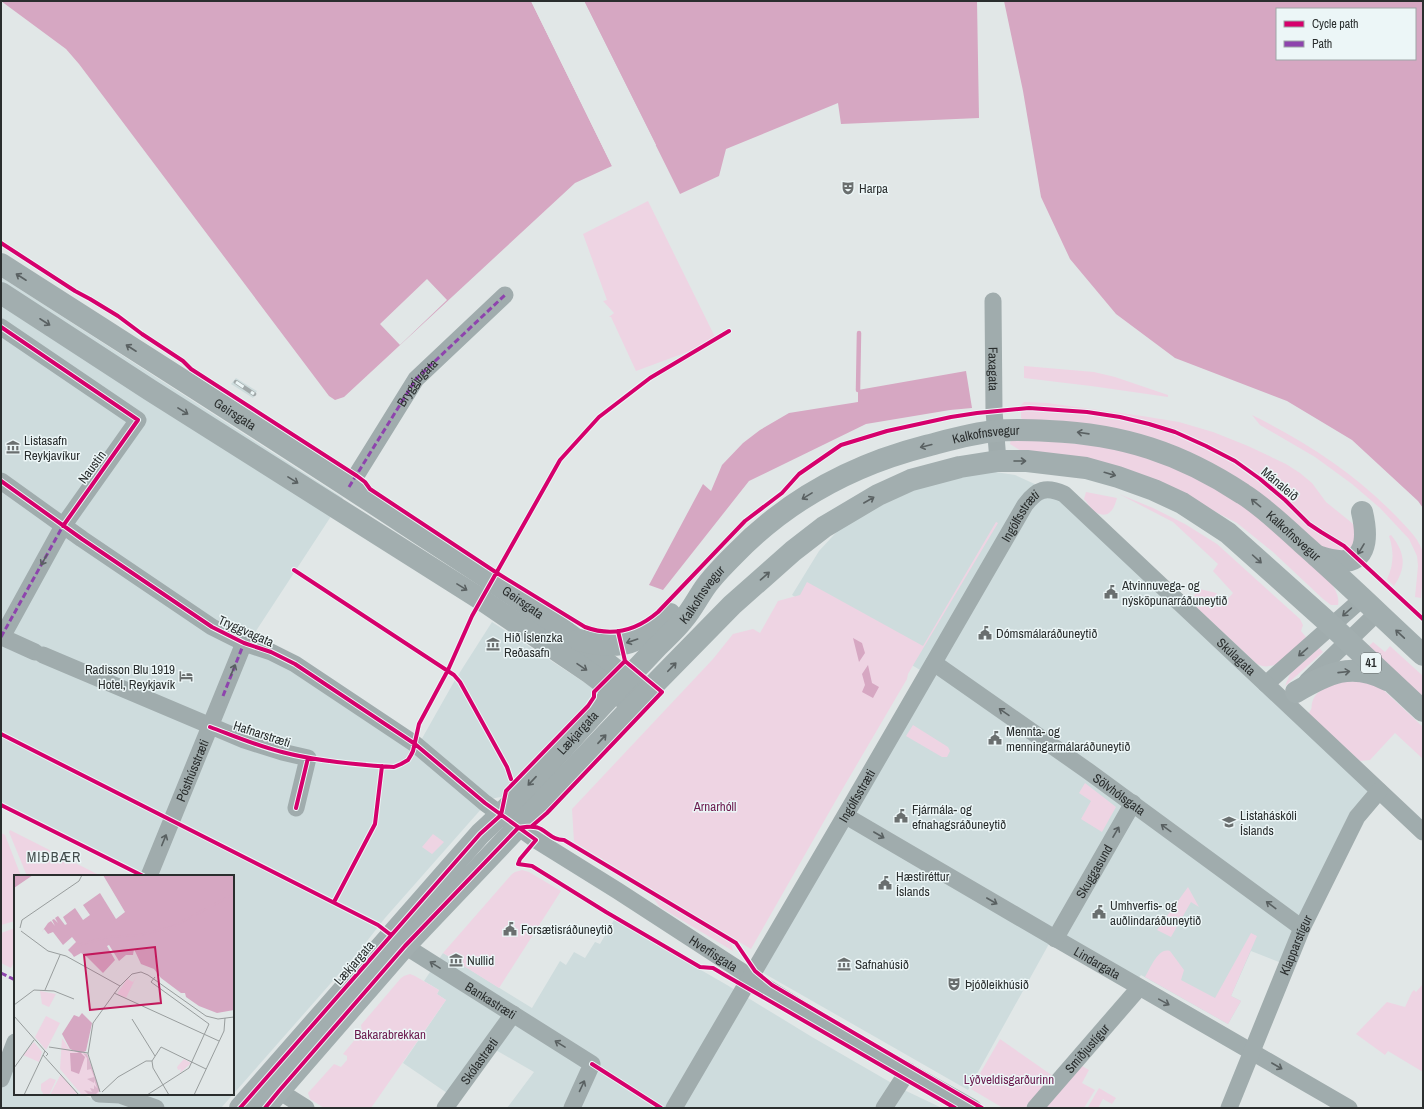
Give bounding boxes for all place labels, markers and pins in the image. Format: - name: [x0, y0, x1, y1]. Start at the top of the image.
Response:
- theatre icon: Harpa: [840, 180, 856, 196]
- place label: Harpa: [859, 180, 888, 197]
- place label: Listasafn Reykjavíkur: [24, 432, 80, 464]
- museum icon: Listasafn Reykjavíkur: [5, 439, 21, 455]
- place label: Atvinnuvega- og nýsköpunarráðuneytið: [1121, 577, 1228, 609]
- public building icon: Atvinnuvega- og nýsköpunarráðuneytið: [1103, 584, 1119, 600]
- public building icon: Dómsmálaráðuneytið: [977, 625, 993, 641]
- place label: Dómsmálaráðuneytið: [996, 625, 1097, 642]
- place label: Hið Íslenzka Reðasafn: [504, 629, 563, 661]
- museum icon: Hið Íslenzka Reðasafn: [485, 636, 501, 652]
- place label: Radisson Blu 1919 Hotel, Reykjavík: [85, 661, 176, 693]
- hotel icon: Radisson Blu 1919 Hotel, Reykjavík: [178, 668, 194, 684]
- place label: Mennta- og menningarmálaráðuneytið: [1006, 723, 1131, 755]
- public building icon: Mennta- og menningarmálaráðuneytið: [987, 730, 1003, 746]
- place label: Fjármála- og efnahagsráðuneytið: [912, 801, 1006, 833]
- place label: Listaháskóli Íslands: [1240, 807, 1297, 839]
- public building icon: Fjármála- og efnahagsráðuneytið: [893, 808, 909, 824]
- school or university icon: Listaháskóli Íslands: [1221, 814, 1237, 830]
- place label: Hæstiréttur Íslands: [896, 868, 950, 900]
- public building icon: Hæstiréttur Íslands: [877, 875, 893, 891]
- place label: Umhverfis- og auðlindaráðuneytið: [1110, 897, 1201, 929]
- public building icon: Umhverfis- og auðlindaráðuneytið: [1091, 904, 1107, 920]
- public building icon: Forsætisráðuneytið: [502, 921, 518, 937]
- place label: Forsætisráðuneytið: [521, 921, 613, 938]
- museum icon: Nullid: [448, 952, 464, 968]
- place label: Nullid: [467, 952, 494, 969]
- museum icon: Safnahúsið: [836, 956, 852, 972]
- place label: Safnahúsið: [855, 956, 909, 973]
- theatre icon: Þjóðleikhúsið: [946, 976, 962, 992]
- place label: Þjóðleikhúsið: [965, 976, 1029, 993]

